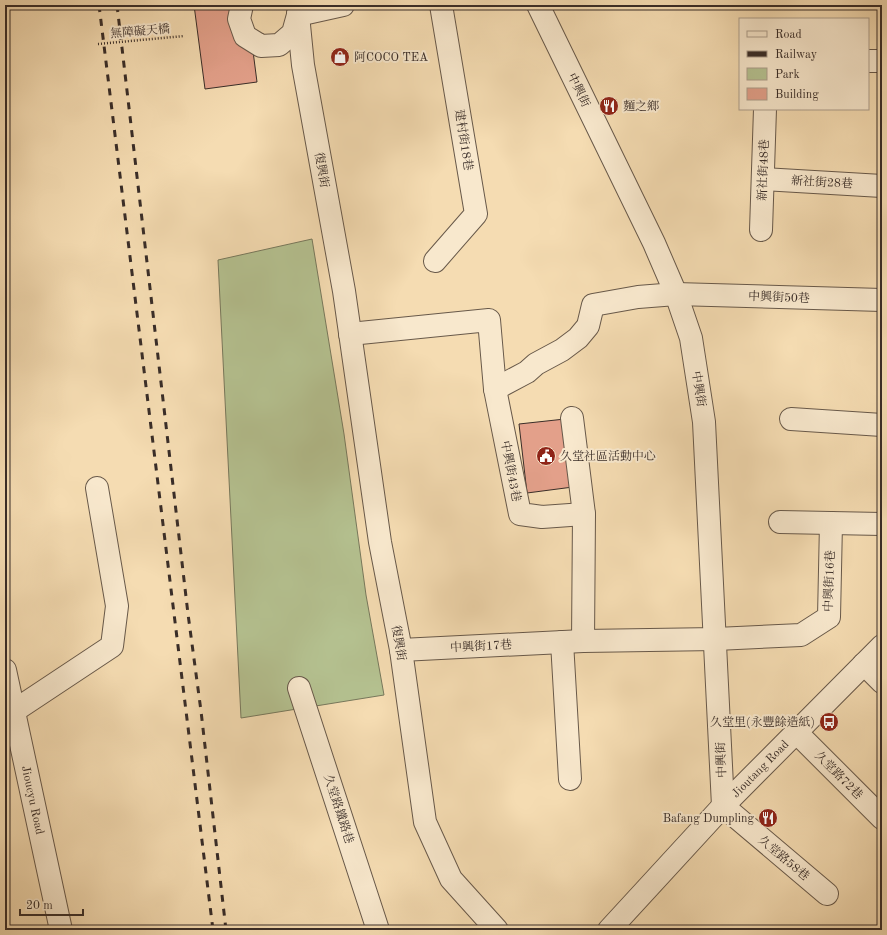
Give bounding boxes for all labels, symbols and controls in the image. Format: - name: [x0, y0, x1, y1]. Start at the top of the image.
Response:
- legend: [739, 18, 869, 110]
- street label: 無障礙天橋: [109, 21, 171, 41]
- text: Road: [775, 29, 802, 41]
- shop icon: 阿COCO TEA: [329, 46, 351, 68]
- text: Railway: [775, 49, 818, 61]
- place label: 阿COCO TEA: [354, 51, 428, 64]
- text: Park: [775, 69, 800, 81]
- street label: 中興街: [565, 71, 594, 110]
- text: Building: [775, 89, 819, 101]
- restaurant icon: 麵之鄉: [598, 95, 620, 117]
- place label: 麵之鄉: [623, 99, 659, 113]
- street label: 建村街18巷: [452, 108, 476, 172]
- street label: 新社街48巷: [755, 139, 771, 201]
- street label: 復興街: [312, 151, 332, 190]
- street label: 新社街28巷: [791, 173, 853, 191]
- street label: 中興街50巷: [748, 289, 810, 305]
- street label: 中興街: [689, 370, 709, 409]
- street label: 中興街43巷: [498, 439, 524, 503]
- public building icon: 久堂社區活動中心: [535, 445, 557, 467]
- place label: 久堂社區活動中心: [560, 449, 656, 463]
- street label: 中興街16巷: [821, 550, 837, 612]
- street label: 復興街: [389, 624, 409, 663]
- street label: 中興街17巷: [450, 637, 512, 655]
- bus stop icon: 久堂里(永豐餘造紙): [818, 711, 840, 733]
- place label: 久堂里(永豐餘造紙): [710, 715, 815, 729]
- street label: Jioutang Road: [730, 738, 792, 800]
- street label: 中興街: [713, 741, 729, 778]
- street label: 久堂路72巷: [812, 748, 866, 802]
- street label: Jioucyu Road: [19, 765, 45, 836]
- street label: 久堂路鐵路巷: [321, 773, 357, 845]
- restaurant icon: Bafang Dumpling: [757, 807, 779, 829]
- place label: Bafang Dumpling: [663, 813, 755, 825]
- street label: 久堂路58巷: [756, 833, 812, 883]
- scale bar: [20, 891, 83, 917]
- text: 20 m: [26, 900, 53, 912]

